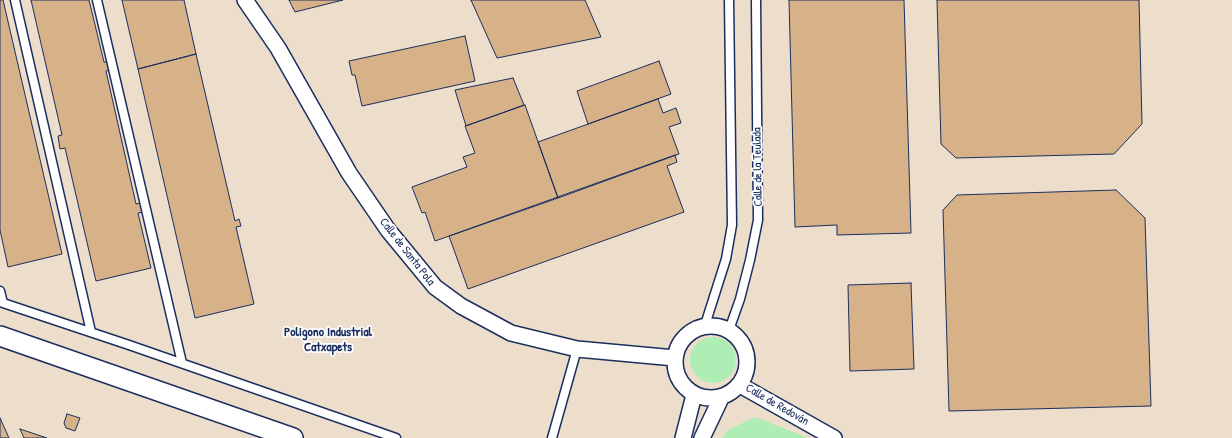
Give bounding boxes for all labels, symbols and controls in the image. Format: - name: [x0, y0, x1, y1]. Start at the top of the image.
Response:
- street label: Calle de la Teulada: [750, 127, 766, 207]
- street label: Calle de Santa Pola: [376, 215, 438, 289]
- district label: Polígono Industrial Catxapets: [284, 325, 372, 356]
- street label: Calle de Redován: [743, 381, 811, 429]

